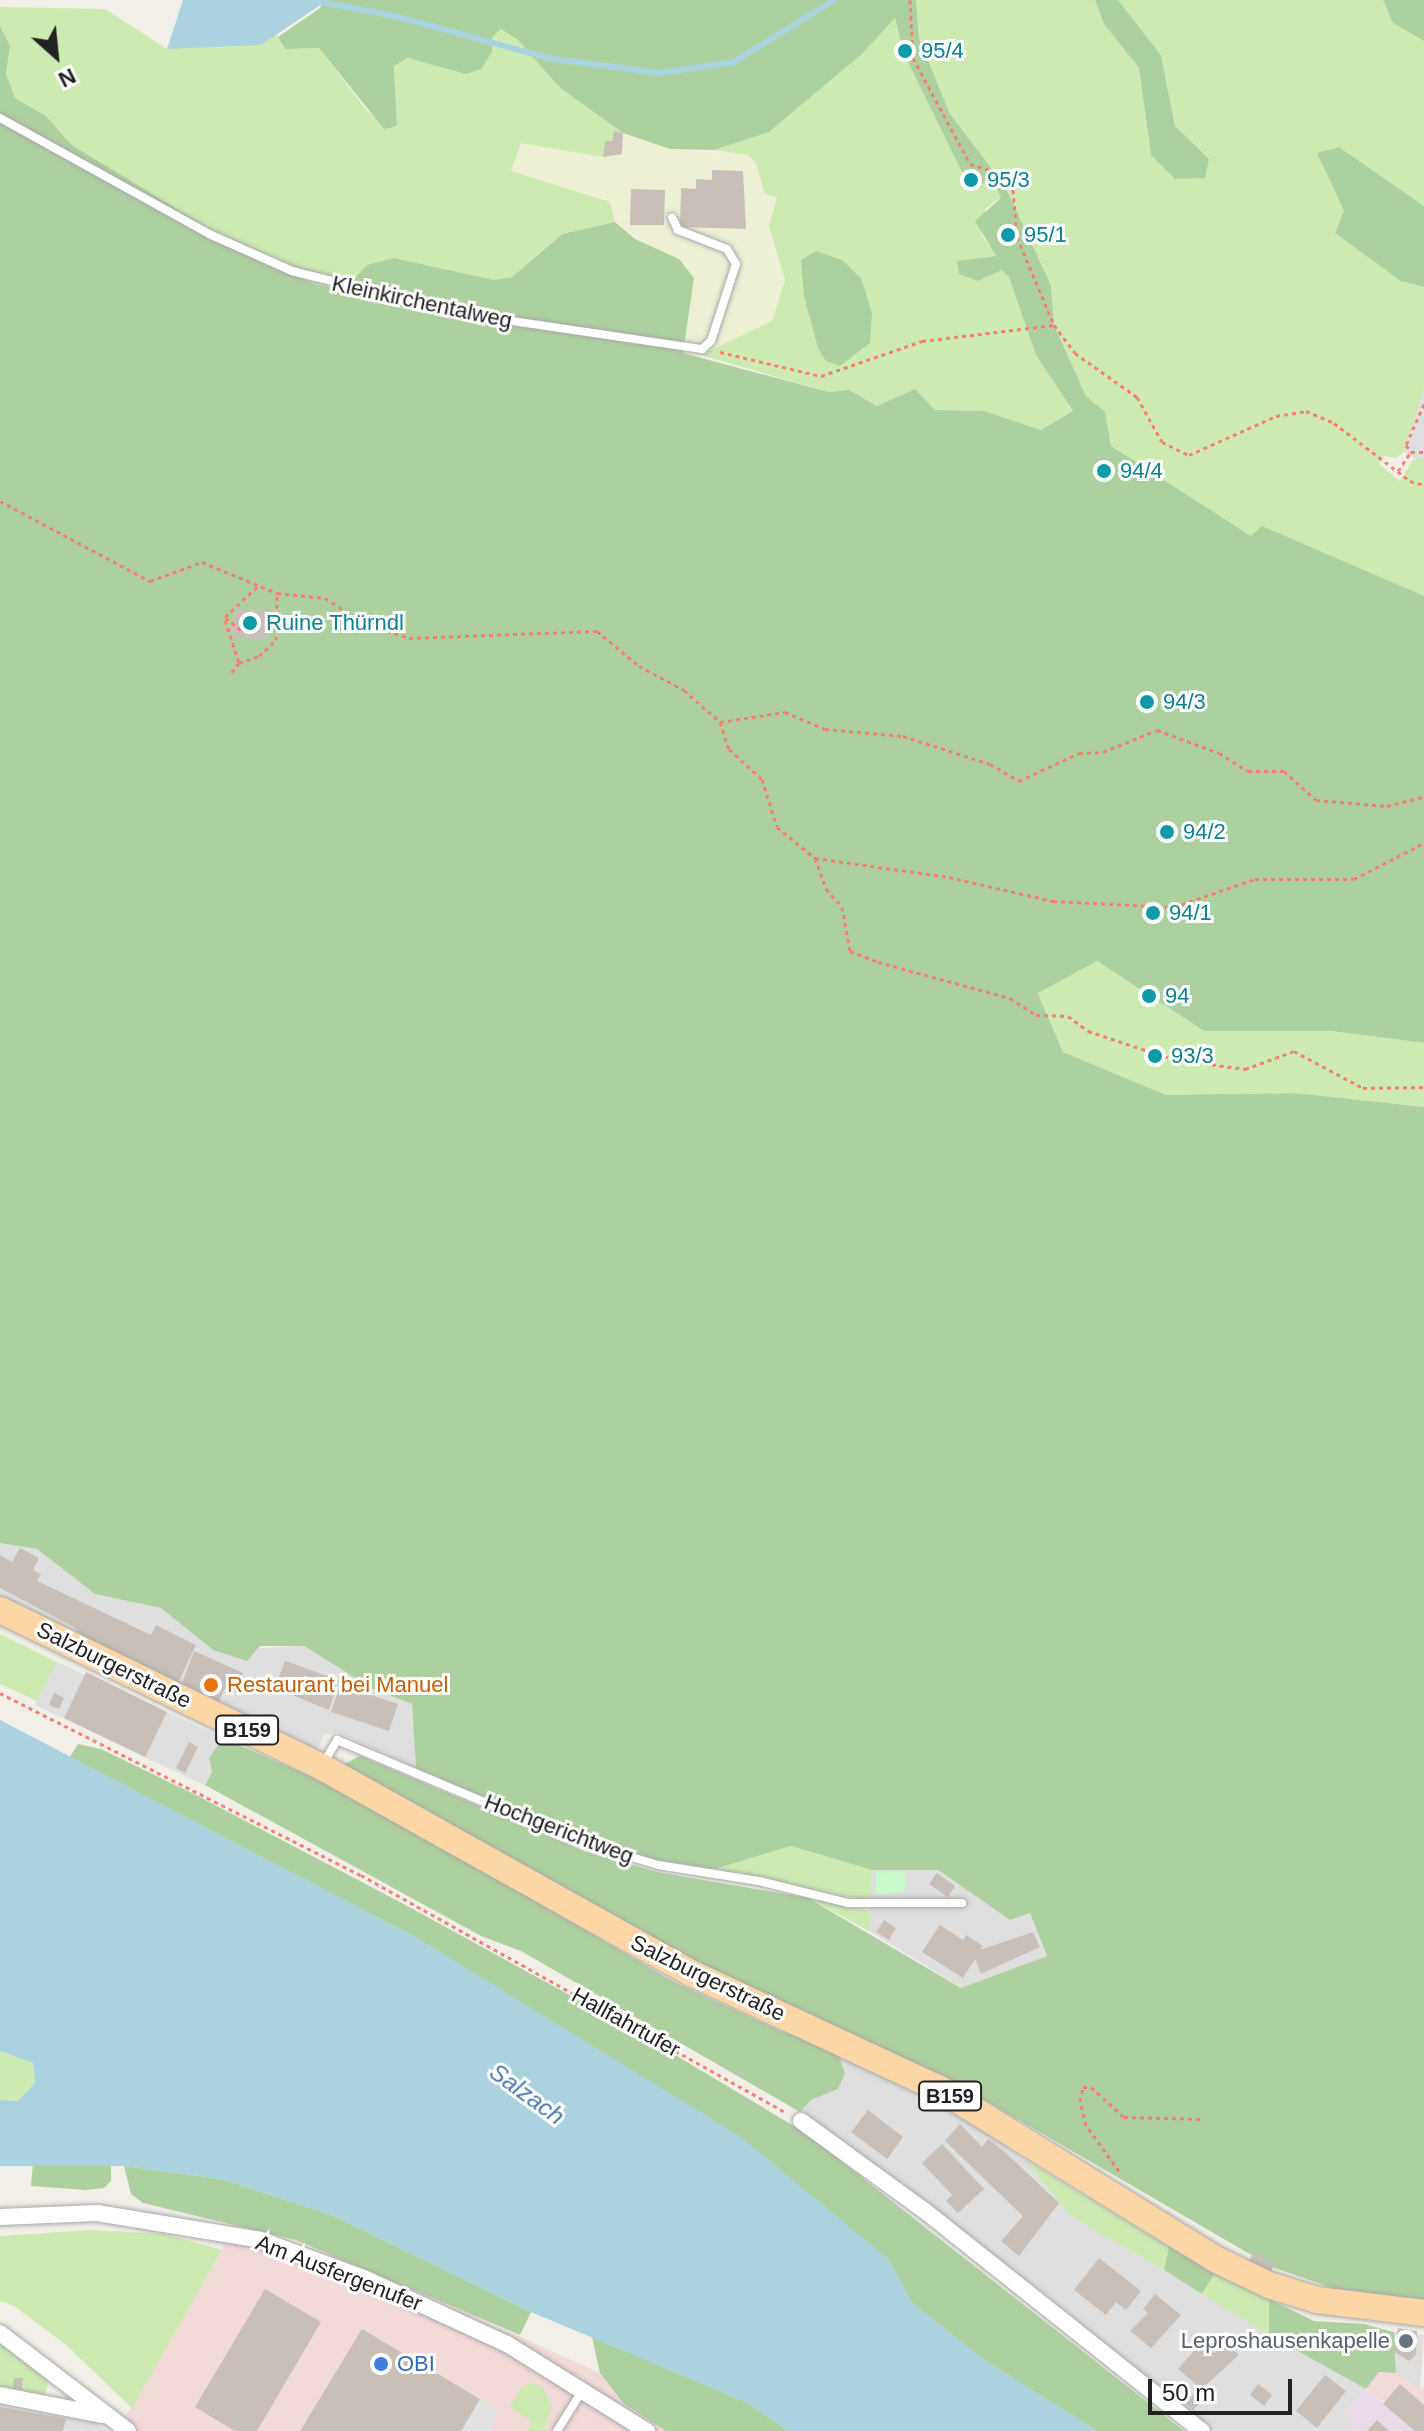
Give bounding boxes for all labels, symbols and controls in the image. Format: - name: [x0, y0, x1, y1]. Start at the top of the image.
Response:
- north arrow: [16, 16, 96, 96]
- place label: 95/4: [921, 38, 964, 64]
- marker: 95/4: [896, 42, 914, 60]
- text: N: [54, 63, 80, 93]
- place label: 95/3: [987, 167, 1030, 193]
- marker: 95/3: [962, 171, 980, 189]
- place label: 95/1: [1024, 222, 1067, 248]
- marker: 95/1: [999, 226, 1017, 244]
- street label: Kleinkirchentalweg: [330, 270, 514, 334]
- place label: 94/4: [1120, 458, 1163, 484]
- marker: 94/4: [1095, 462, 1113, 480]
- place label: Ruine Thürndl: [266, 610, 404, 636]
- marker: Ruine Thürndl: [241, 614, 259, 632]
- place label: 94/3: [1163, 689, 1206, 715]
- marker: 94/3: [1138, 693, 1156, 711]
- place label: 94/2: [1183, 819, 1226, 845]
- marker: 94/2: [1158, 823, 1176, 841]
- place label: 94/1: [1169, 900, 1212, 926]
- marker: 94/1: [1144, 904, 1162, 922]
- place label: 94: [1165, 983, 1189, 1009]
- marker: 94: [1140, 987, 1158, 1005]
- place label: 93/3: [1171, 1043, 1214, 1069]
- marker: 93/3: [1146, 1047, 1164, 1065]
- street label: Salzburgerstraße: [32, 1616, 196, 1714]
- place label: Restaurant bei Manuel: [227, 1672, 448, 1698]
- marker: Restaurant bei Manuel: [202, 1676, 220, 1694]
- road number: B159: [215, 1714, 279, 1746]
- street label: Hochgerichtweg: [481, 1788, 637, 1870]
- street label: Salzburgerstraße: [626, 1929, 790, 2027]
- street label: Hallfahrtufer: [567, 1981, 685, 2063]
- water label: Salzach: [484, 2057, 570, 2131]
- road number: B159: [918, 2080, 982, 2112]
- street label: Am Ausfergenufer: [252, 2229, 426, 2317]
- place label: Leproshausenkapelle: [1181, 2328, 1390, 2354]
- marker: Leproshausenkapelle: [1397, 2332, 1415, 2350]
- place label: OBI: [397, 2351, 435, 2377]
- marker: OBI: [372, 2355, 390, 2373]
- scale bar: [1152, 2363, 1296, 2413]
- text: 50 m: [1162, 2379, 1215, 2406]

